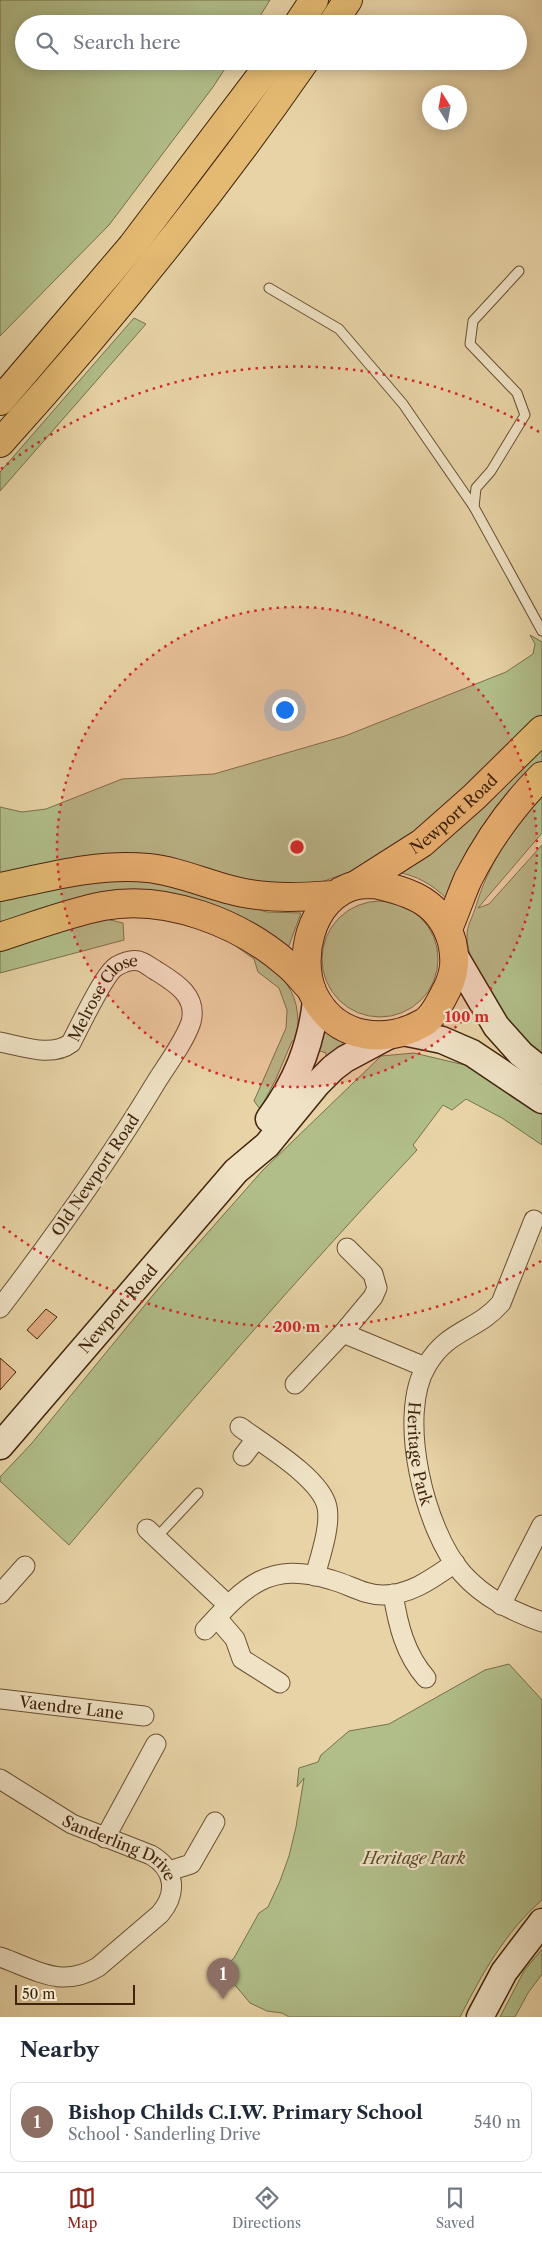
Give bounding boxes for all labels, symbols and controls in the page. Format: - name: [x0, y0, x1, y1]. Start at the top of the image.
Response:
- search box: [15, 15, 527, 70]
- icon: search: [33, 29, 61, 57]
- text: Search here: [73, 31, 181, 54]
- north arrow: [422, 85, 467, 130]
- your location: [272, 697, 298, 723]
- street label: Newport Road: [406, 770, 502, 858]
- centre of rings: [288, 838, 306, 856]
- street label: Melrose Close: [63, 950, 138, 1045]
- text: 100 m: [445, 1007, 489, 1026]
- street label: Old Newport Road: [47, 1110, 143, 1240]
- street label: Newport Road: [74, 1260, 162, 1357]
- text: 200 m: [274, 1317, 320, 1336]
- street label: Heritage Park: [404, 1401, 437, 1508]
- street label: Vaendre Lane: [17, 1691, 125, 1724]
- street label: Sanderling Drive: [59, 1810, 181, 1883]
- park label: Heritage Park: [361, 1848, 466, 1868]
- pin: 1: [207, 1958, 239, 1999]
- scale bar: [15, 1982, 135, 2005]
- text: 50 m: [22, 1985, 55, 2003]
- text: Nearby: [20, 2037, 99, 2062]
- text: Bishop Childs C.I.W. Primary School: [68, 2101, 423, 2124]
- text: 1: [33, 2112, 41, 2132]
- text: 540 m: [474, 2112, 521, 2132]
- text: School · Sanderling Drive: [68, 2124, 261, 2144]
- tab: Map: [67, 2184, 97, 2232]
- tab: Directions: [232, 2184, 301, 2232]
- tab: Saved: [436, 2184, 475, 2232]

